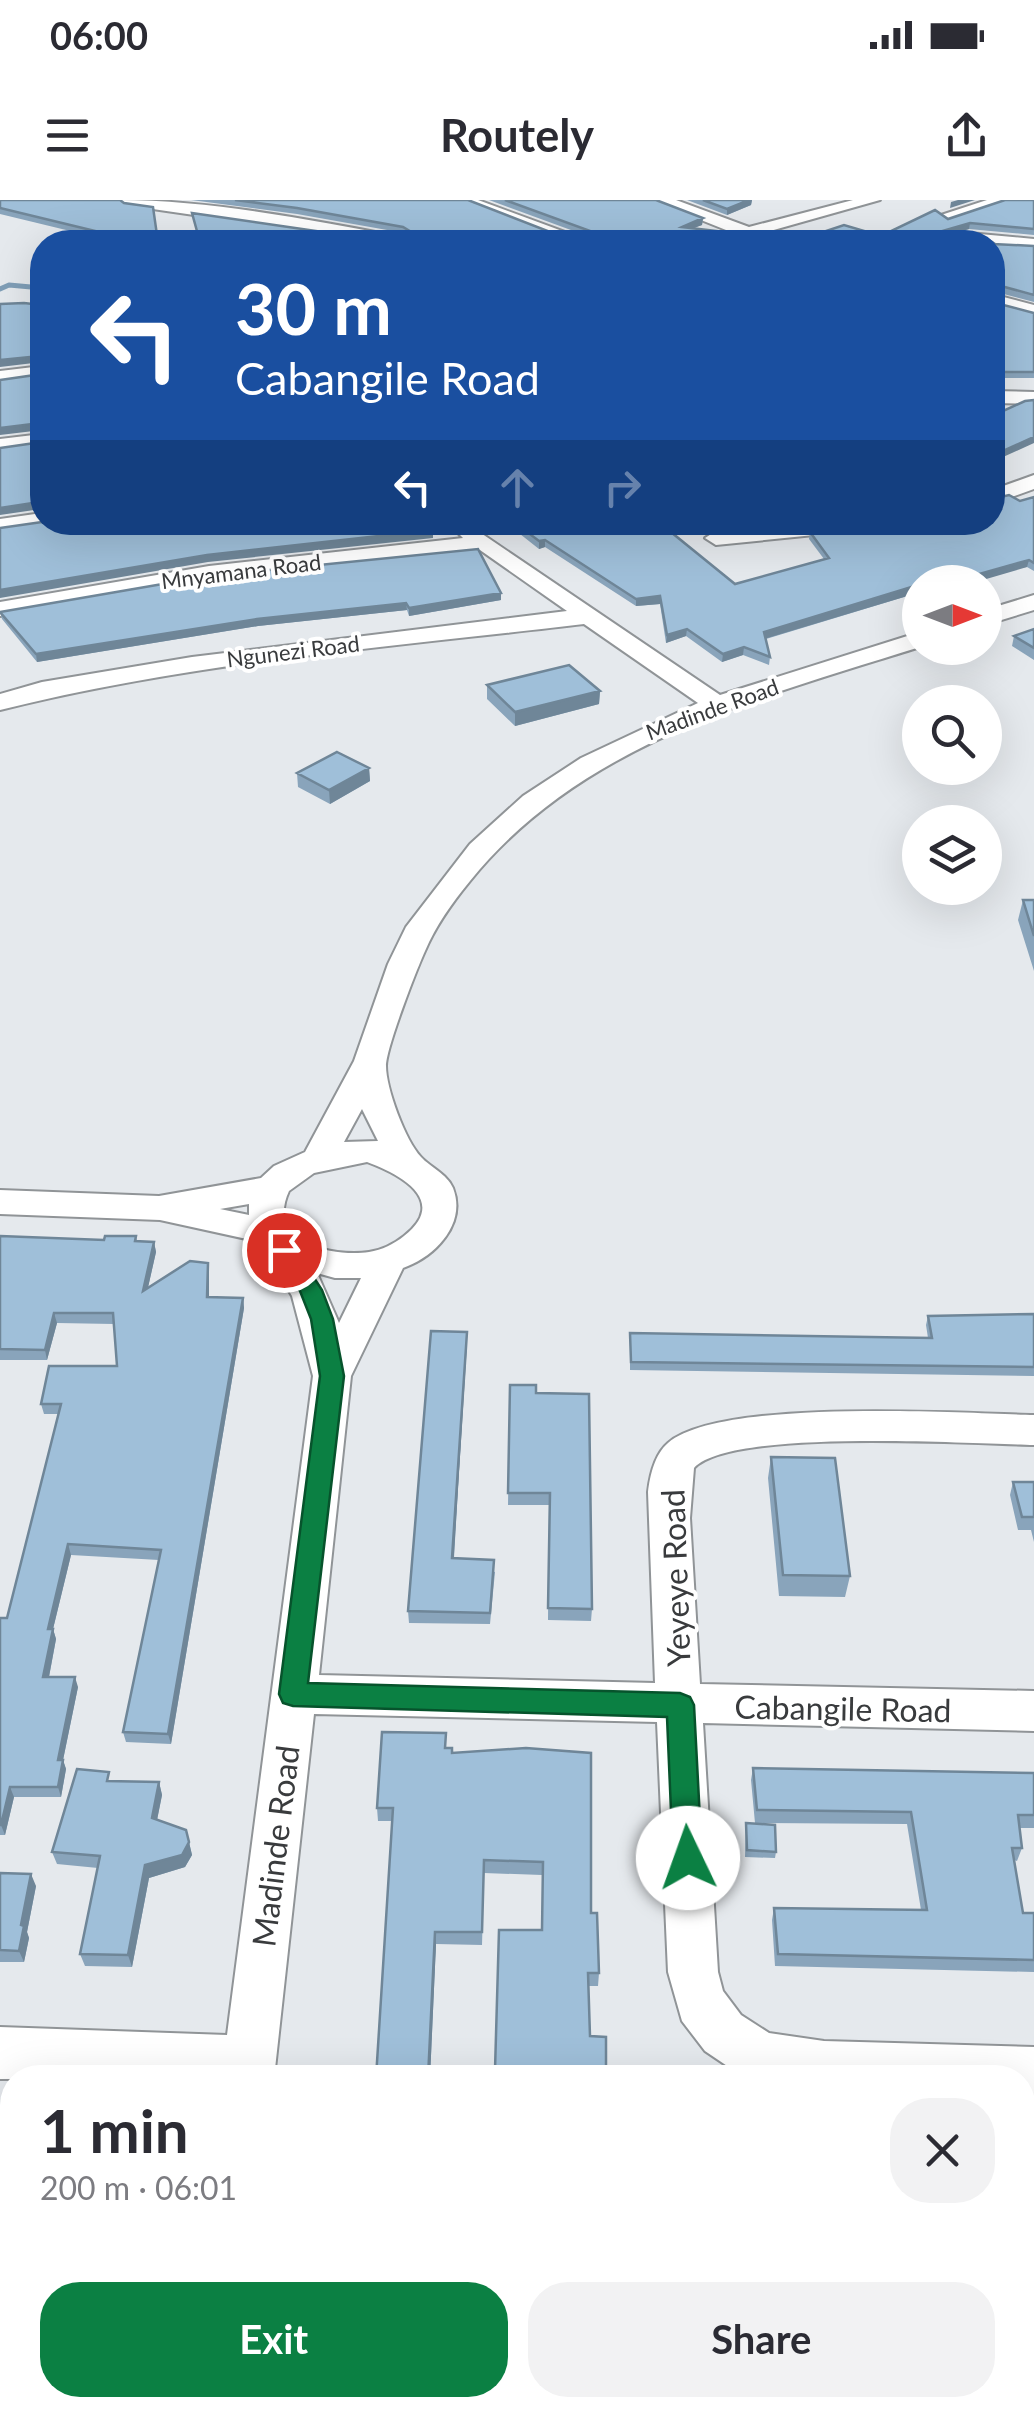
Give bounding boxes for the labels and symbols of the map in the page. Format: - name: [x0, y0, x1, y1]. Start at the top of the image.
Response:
- street label: Mnyamana Road: [159, 548, 323, 594]
- north arrow: [902, 565, 1002, 665]
- street label: Ngunezi Road: [225, 629, 361, 673]
- street label: Madinde Road: [642, 672, 782, 746]
- pin: [242, 1208, 327, 1293]
- street label: Yeyeye Road: [652, 1489, 698, 1667]
- street label: Cabangile Road: [734, 1687, 952, 1729]
- street label: Madinde Road: [243, 1743, 307, 1949]
- position arrow: [636, 1806, 740, 1910]

